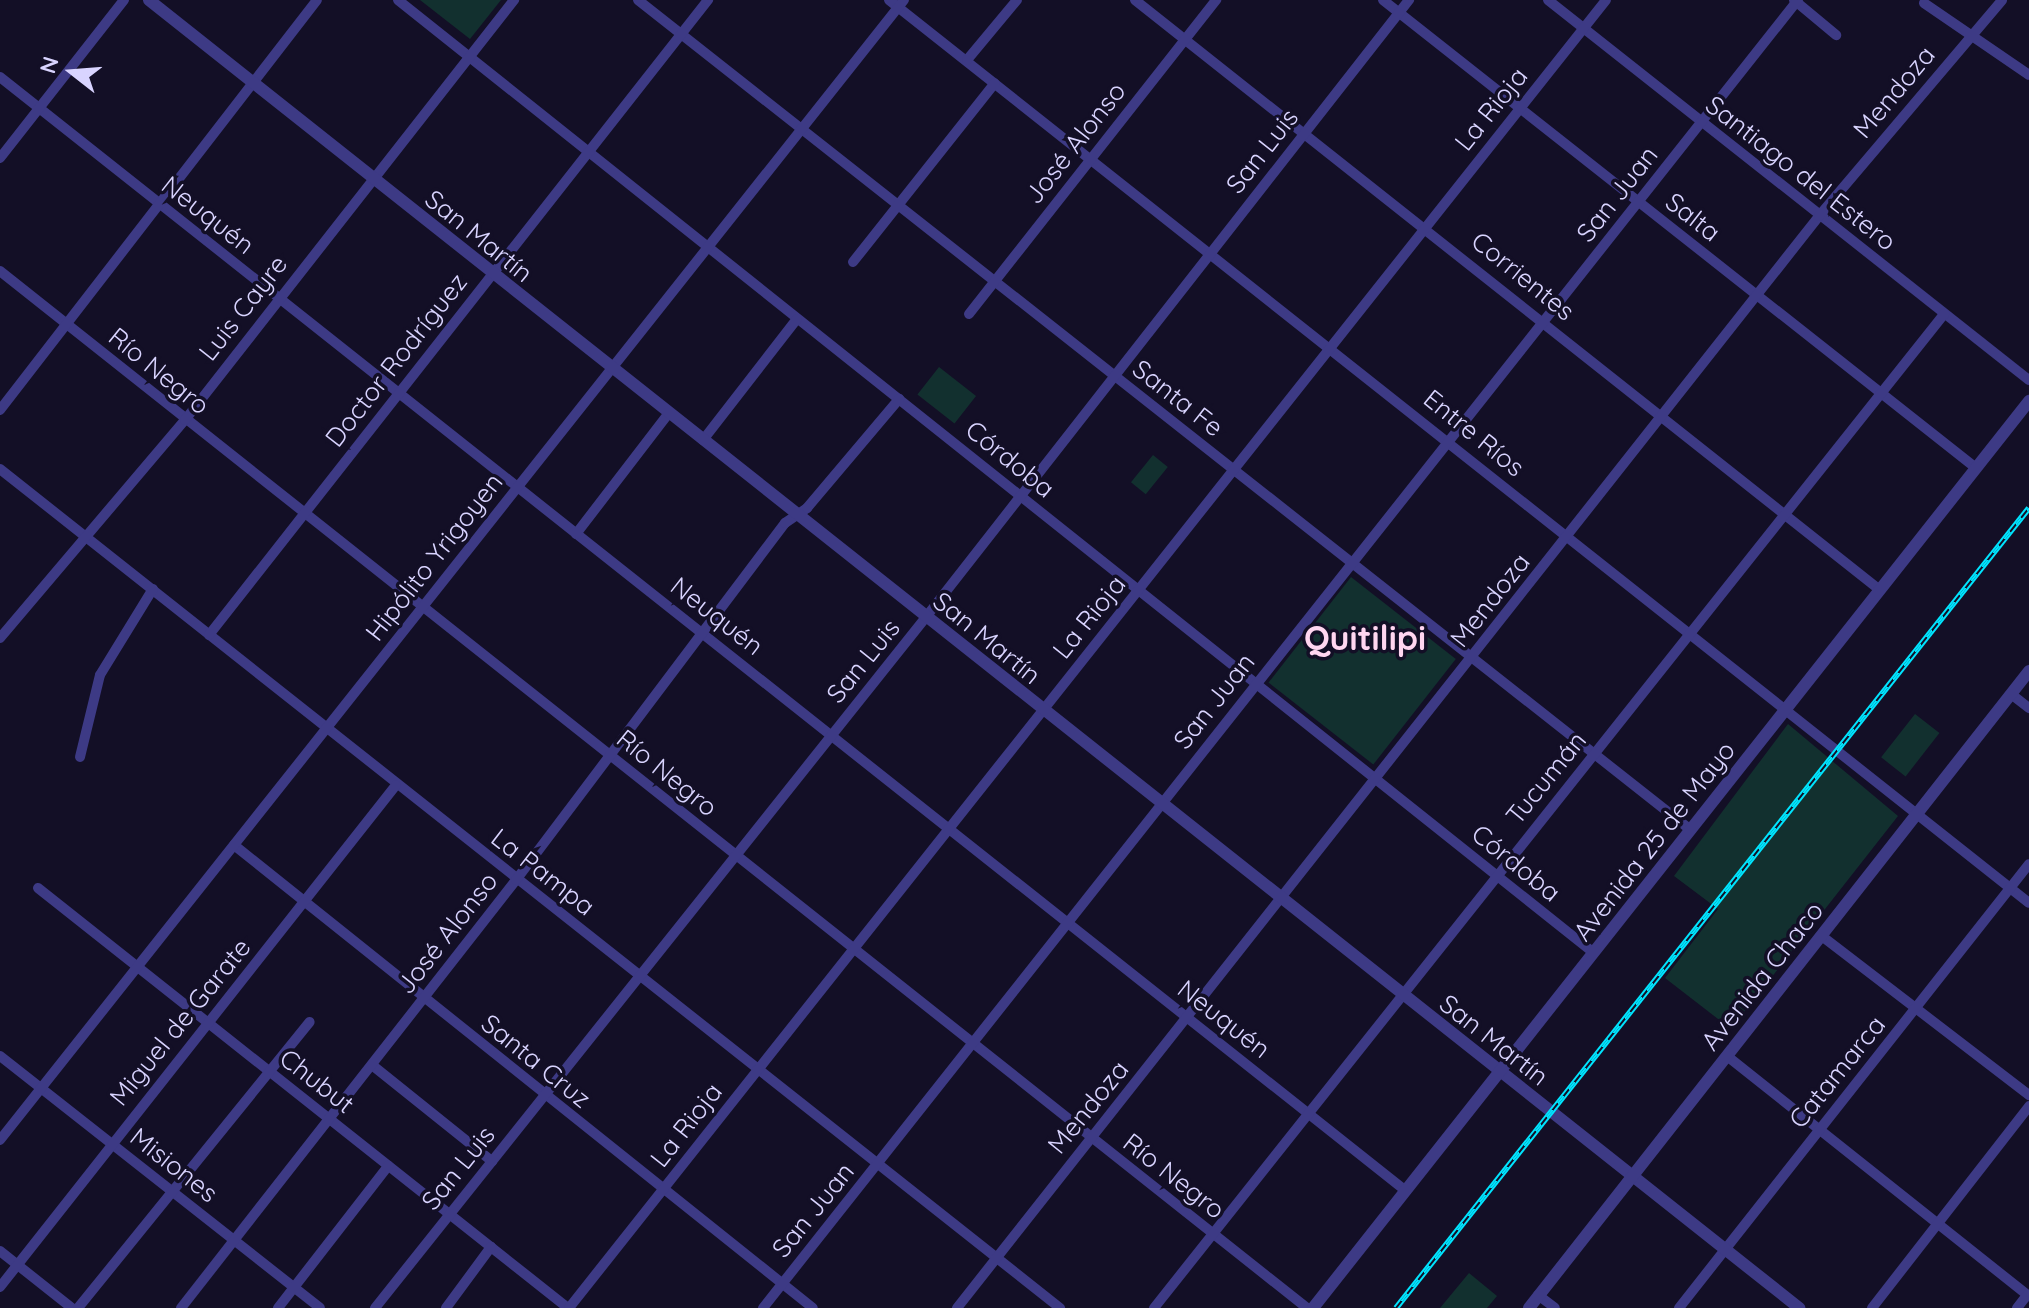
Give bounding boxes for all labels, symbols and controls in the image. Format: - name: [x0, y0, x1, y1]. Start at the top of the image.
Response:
- north arrow: [32, 32, 112, 112]
- street label: Mendoza: [1846, 40, 1942, 144]
- text: N: [33, 53, 65, 77]
- street label: La Rioja: [1448, 61, 1534, 157]
- street label: José Alonso: [1018, 76, 1132, 210]
- street label: Santiago del Estero: [1700, 89, 1902, 257]
- street label: San Luis: [1219, 102, 1305, 200]
- street label: San Juan: [1570, 140, 1664, 248]
- street label: Neuquén: [156, 169, 260, 261]
- street label: San Martín: [419, 183, 539, 289]
- street label: Salta: [1659, 186, 1727, 248]
- street label: Corrientes: [1465, 225, 1581, 327]
- street label: Luis Cayre: [192, 249, 294, 367]
- street label: Doctor Rodríguez: [318, 267, 474, 453]
- street label: Río Negro: [102, 321, 216, 421]
- street label: Santa Fe: [1127, 353, 1229, 443]
- street label: Entre Ríos: [1417, 383, 1531, 483]
- street label: Córdoba: [959, 414, 1061, 504]
- street label: Hipólito Yrigoyen: [359, 467, 509, 647]
- street label: Mendoza: [1444, 547, 1536, 653]
- street label: La Rioja: [1046, 569, 1132, 665]
- street label: Neuquén: [665, 570, 769, 662]
- street label: San Martín: [927, 585, 1047, 691]
- street label: San Luis: [820, 613, 906, 709]
- district label: Quitilipi: [1304, 618, 1426, 658]
- street label: San Juan: [1167, 647, 1261, 755]
- street label: Río Negro: [610, 723, 724, 823]
- street label: Tucumán: [1499, 725, 1593, 831]
- street label: Avenida 25 de Mayo: [1566, 735, 1742, 947]
- street label: Córdoba: [1465, 818, 1567, 908]
- street label: La Pampa: [485, 822, 601, 922]
- street label: José Alonso: [390, 866, 504, 1000]
- street label: Avenida Chaco: [1694, 895, 1830, 1057]
- street label: Miguel de Garate: [103, 932, 257, 1112]
- street label: Neuquén: [1172, 973, 1276, 1065]
- street label: San Martín: [1434, 988, 1554, 1092]
- street label: Santa Cruz: [475, 1008, 597, 1114]
- street label: Catamarca: [1782, 1010, 1892, 1134]
- street label: Chubut: [274, 1042, 360, 1120]
- street label: Mendoza: [1041, 1054, 1135, 1160]
- street label: La Rioja: [643, 1077, 729, 1173]
- street label: San Luis: [415, 1120, 501, 1216]
- street label: Misiones: [124, 1121, 224, 1209]
- street label: Río Negro: [1117, 1127, 1231, 1225]
- street label: San Juan: [765, 1156, 861, 1264]

